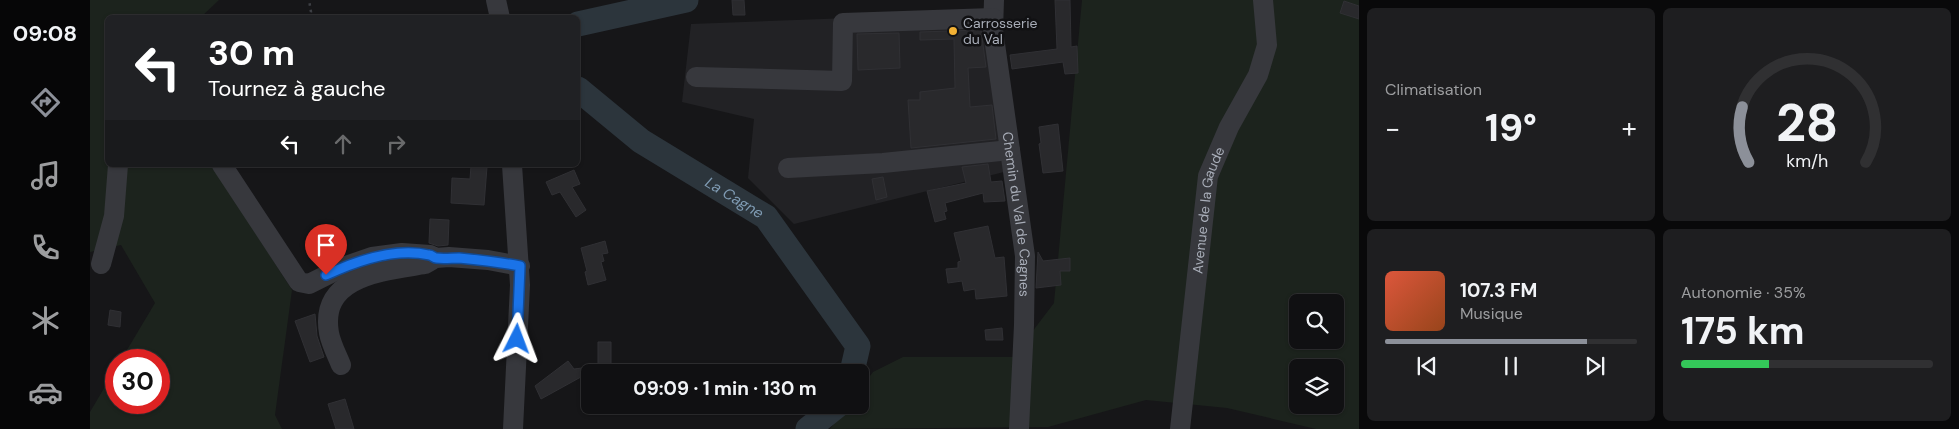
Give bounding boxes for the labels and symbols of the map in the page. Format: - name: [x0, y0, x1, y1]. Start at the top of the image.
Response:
- place label: Carrosserie du Val: [963, 14, 1038, 48]
- marker: Carrosserie du Val: [947, 25, 959, 37]
- street label: Chemin du Val de Cagnes: [999, 131, 1034, 297]
- street label: Avenue de la Gaude: [1188, 144, 1229, 275]
- water label: La Cagne: [701, 172, 768, 223]
- pin: [305, 224, 347, 275]
- position arrow: [490, 312, 542, 364]
- speed limit sign: 30: [105, 349, 170, 414]

